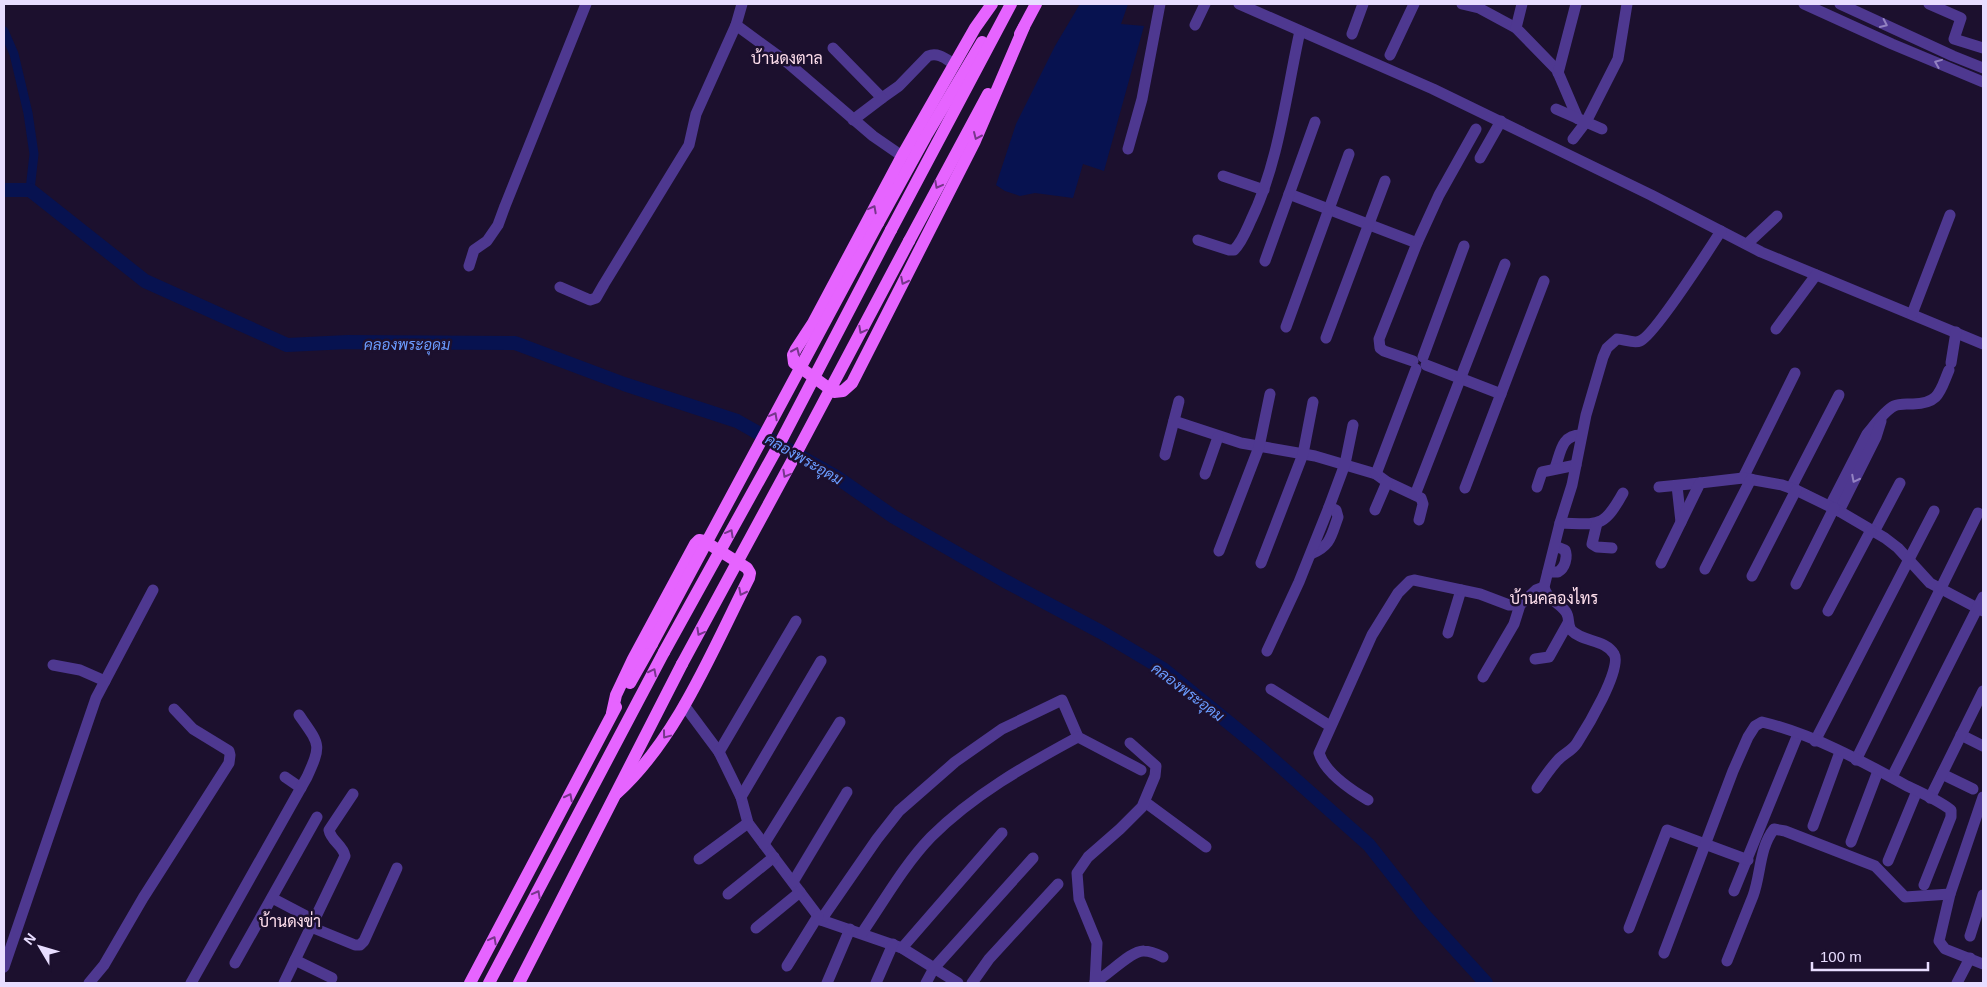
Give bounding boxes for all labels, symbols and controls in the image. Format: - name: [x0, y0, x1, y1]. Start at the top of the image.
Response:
- one-way arrow: [1879, 18, 1888, 28]
- district label: บ้านดงตาล: [751, 48, 823, 67]
- one-way arrow: [1934, 59, 1943, 70]
- one-way arrow: [973, 131, 983, 140]
- one-way arrow: [935, 180, 945, 189]
- one-way arrow: [867, 205, 877, 214]
- one-way arrow: [900, 276, 910, 285]
- one-way arrow: [858, 325, 868, 334]
- water label: คลองพระอุดม: [364, 336, 450, 356]
- one-way arrow: [790, 348, 800, 357]
- one-way arrow: [768, 413, 778, 422]
- water label: คลองพระอุดม: [761, 430, 846, 491]
- one-way arrow: [782, 469, 792, 478]
- one-way arrow: [1851, 474, 1861, 483]
- one-way arrow: [724, 529, 734, 538]
- one-way arrow: [738, 587, 748, 596]
- district label: บ้านคลองไทร: [1510, 587, 1598, 607]
- one-way arrow: [696, 627, 706, 636]
- water label: คลองพระอุดม: [1147, 659, 1228, 727]
- one-way arrow: [647, 669, 657, 678]
- one-way arrow: [663, 729, 671, 738]
- one-way arrow: [563, 793, 573, 802]
- one-way arrow: [531, 890, 541, 899]
- district label: บ้านดงข่า: [259, 911, 321, 930]
- north arrow: [15, 922, 65, 972]
- text: N: [20, 930, 39, 948]
- one-way arrow: [487, 937, 497, 946]
- scale bar: [1812, 940, 1928, 972]
- text: 100 m: [1820, 948, 1862, 965]

